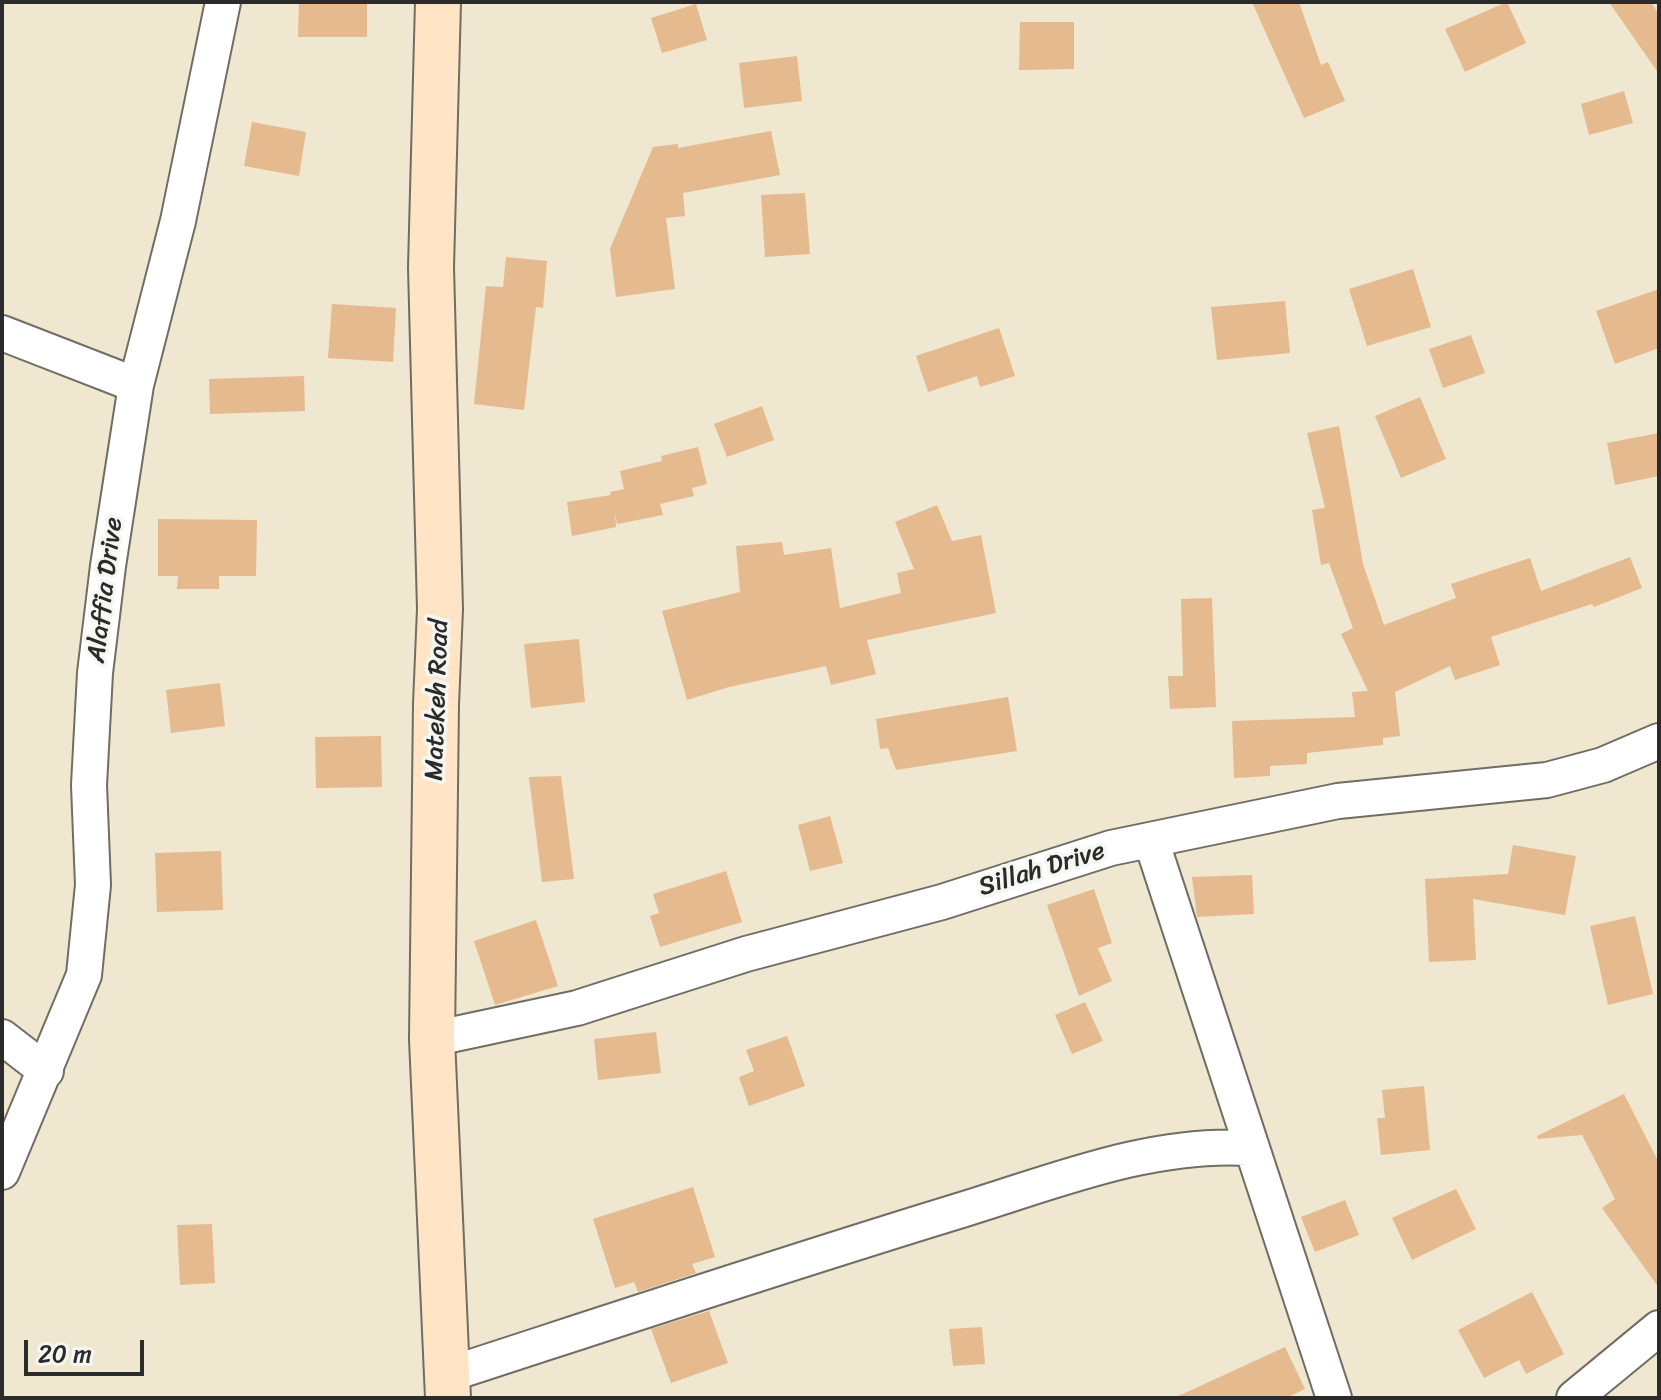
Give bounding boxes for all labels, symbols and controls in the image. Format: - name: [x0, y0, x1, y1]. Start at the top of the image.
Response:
- street label: Alaffia Drive: [82, 515, 130, 665]
- street label: Matekeh Road: [420, 619, 456, 781]
- street label: Sillah Drive: [975, 836, 1109, 904]
- scale bar: [28, 1324, 148, 1374]
- text: 20 m: [38, 1333, 92, 1375]

